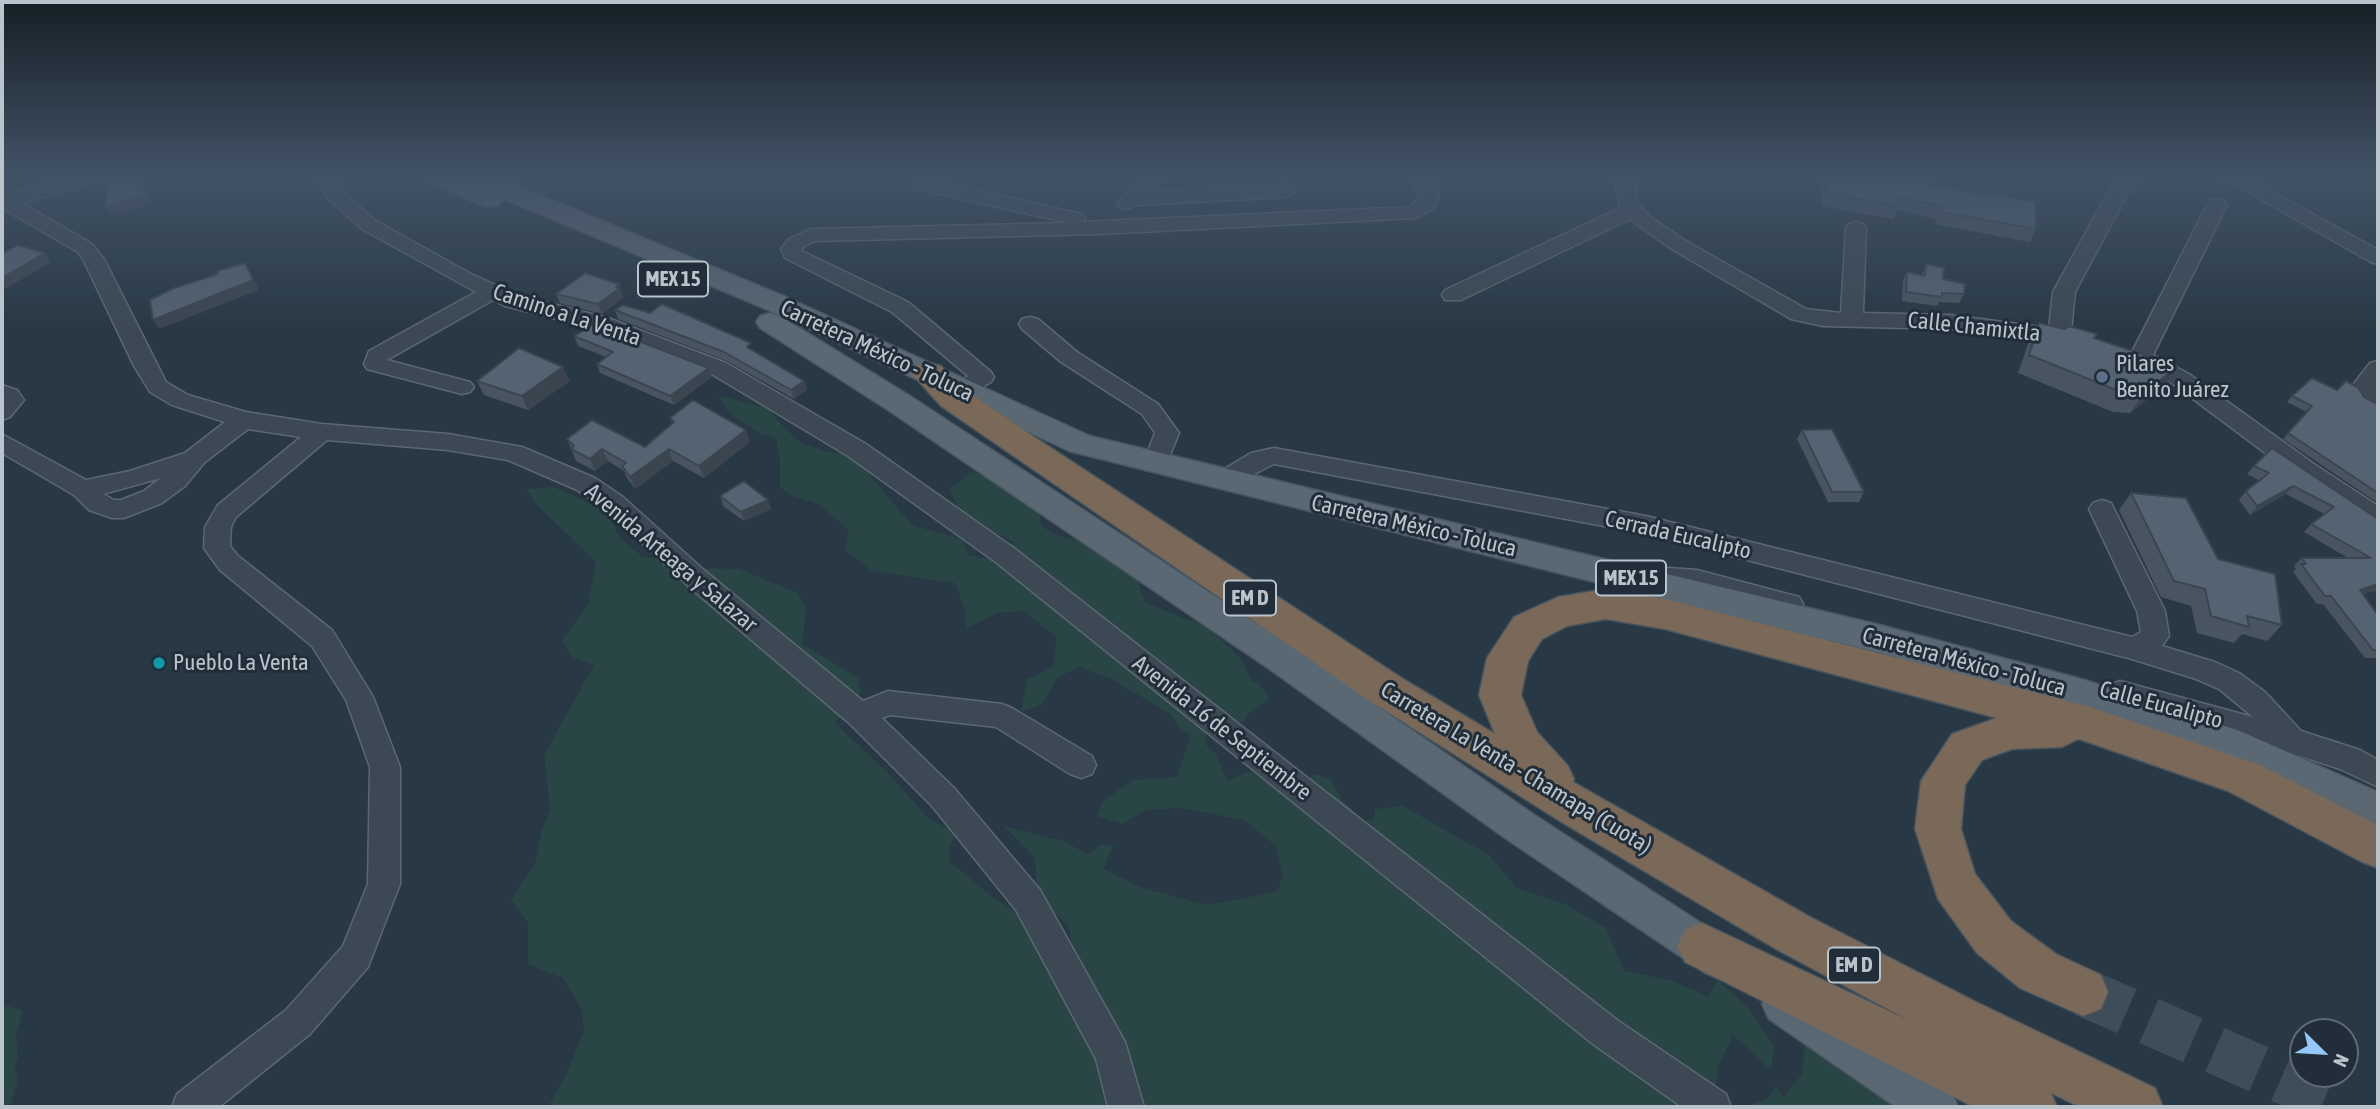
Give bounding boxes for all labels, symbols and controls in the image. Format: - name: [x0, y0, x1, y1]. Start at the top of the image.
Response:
- road number: MEX 15: [638, 262, 708, 296]
- street label: Camino a La Venta: [489, 278, 645, 352]
- street label: Carretera México - Toluca: [776, 294, 978, 408]
- street label: Calle Chamixtla: [1906, 306, 2042, 348]
- place label: Pilares Benito Juárez: [2116, 350, 2229, 404]
- marker: Pilares Benito Juárez: [2094, 369, 2110, 385]
- street label: Avenida Arteaga y Salazar: [579, 478, 763, 638]
- street label: Carretera México - Toluca: [1309, 489, 1519, 563]
- street label: Cerrada Eucalipto: [1602, 505, 1754, 565]
- road number: MEX 15: [1596, 560, 1666, 596]
- road number: EM D: [1224, 580, 1276, 616]
- street label: Carretera México - Toluca: [1859, 622, 2069, 702]
- place label: Pueblo La Venta: [173, 649, 309, 677]
- street label: Avenida 16 de Septiembre: [1127, 650, 1317, 806]
- marker: Pueblo La Venta: [151, 655, 167, 671]
- street label: Calle Eucalipto: [2096, 675, 2226, 735]
- street label: Carretera La Venta - Chamapa (Cuota): [1376, 676, 1656, 860]
- road number: EM D: [1828, 948, 1880, 982]
- north arrow: [2289, 1018, 2359, 1088]
- text: N: [2329, 1051, 2354, 1070]

